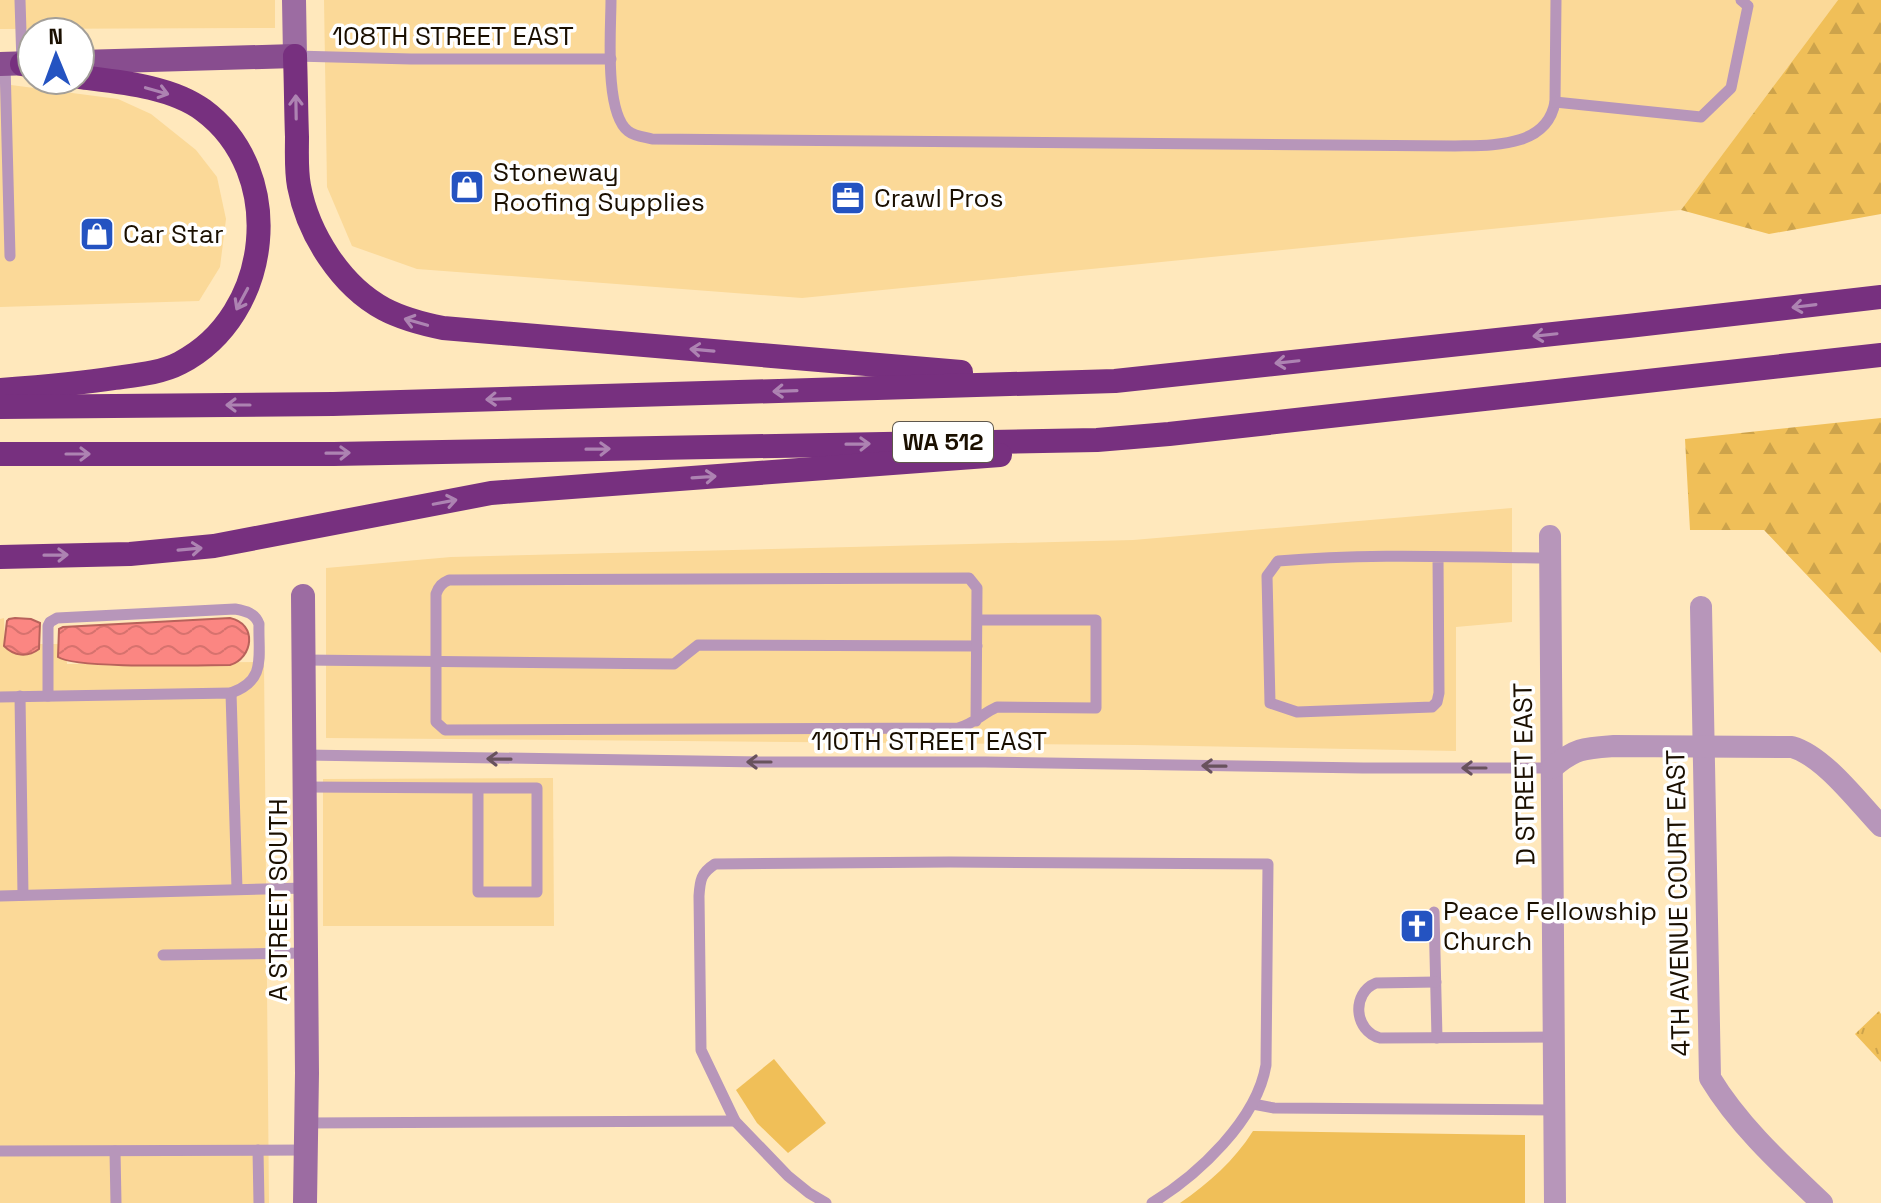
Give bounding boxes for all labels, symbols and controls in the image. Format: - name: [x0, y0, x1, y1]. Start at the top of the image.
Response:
- north arrow: [16, 16, 96, 96]
- street label: 108TH STREET EAST: [332, 19, 574, 53]
- text: N: [48, 22, 63, 50]
- one-way arrow: [143, 84, 169, 99]
- one-way arrow: [289, 94, 304, 121]
- place label: Stoneway Roofing Supplies: [493, 155, 705, 219]
- shop icon: Stoneway Roofing Supplies: [448, 168, 486, 206]
- office icon: Crawl Pros: [829, 179, 867, 217]
- place label: Crawl Pros: [874, 181, 1003, 215]
- shop icon: Car Star: [78, 215, 116, 253]
- place label: Car Star: [123, 217, 224, 251]
- one-way arrow: [233, 287, 249, 311]
- one-way arrow: [1791, 298, 1817, 313]
- one-way arrow: [404, 314, 430, 329]
- one-way arrow: [1532, 328, 1559, 343]
- one-way arrow: [690, 342, 716, 357]
- one-way arrow: [1274, 355, 1301, 370]
- one-way arrow: [772, 383, 799, 398]
- one-way arrow: [485, 392, 512, 407]
- one-way arrow: [225, 397, 252, 413]
- road number: WA 512: [893, 422, 993, 462]
- one-way arrow: [844, 436, 871, 452]
- one-way arrow: [584, 441, 611, 457]
- one-way arrow: [64, 446, 91, 462]
- one-way arrow: [324, 446, 351, 461]
- one-way arrow: [690, 469, 717, 484]
- one-way arrow: [432, 494, 458, 509]
- one-way arrow: [176, 541, 203, 556]
- one-way arrow: [42, 548, 69, 563]
- street label: D STREET EAST: [1505, 682, 1543, 866]
- street label: 110TH STREET EAST: [811, 724, 1047, 758]
- street label: 4TH AVENUE COURT EAST: [1658, 749, 1698, 1057]
- one-way arrow: [486, 751, 513, 766]
- one-way arrow: [746, 754, 773, 770]
- one-way arrow: [1201, 758, 1228, 773]
- one-way arrow: [1461, 760, 1488, 776]
- street label: A STREET SOUTH: [261, 798, 295, 1002]
- place label: Peace Fellowship Church: [1443, 894, 1657, 958]
- church icon: Peace Fellowship Church: [1398, 907, 1436, 945]

